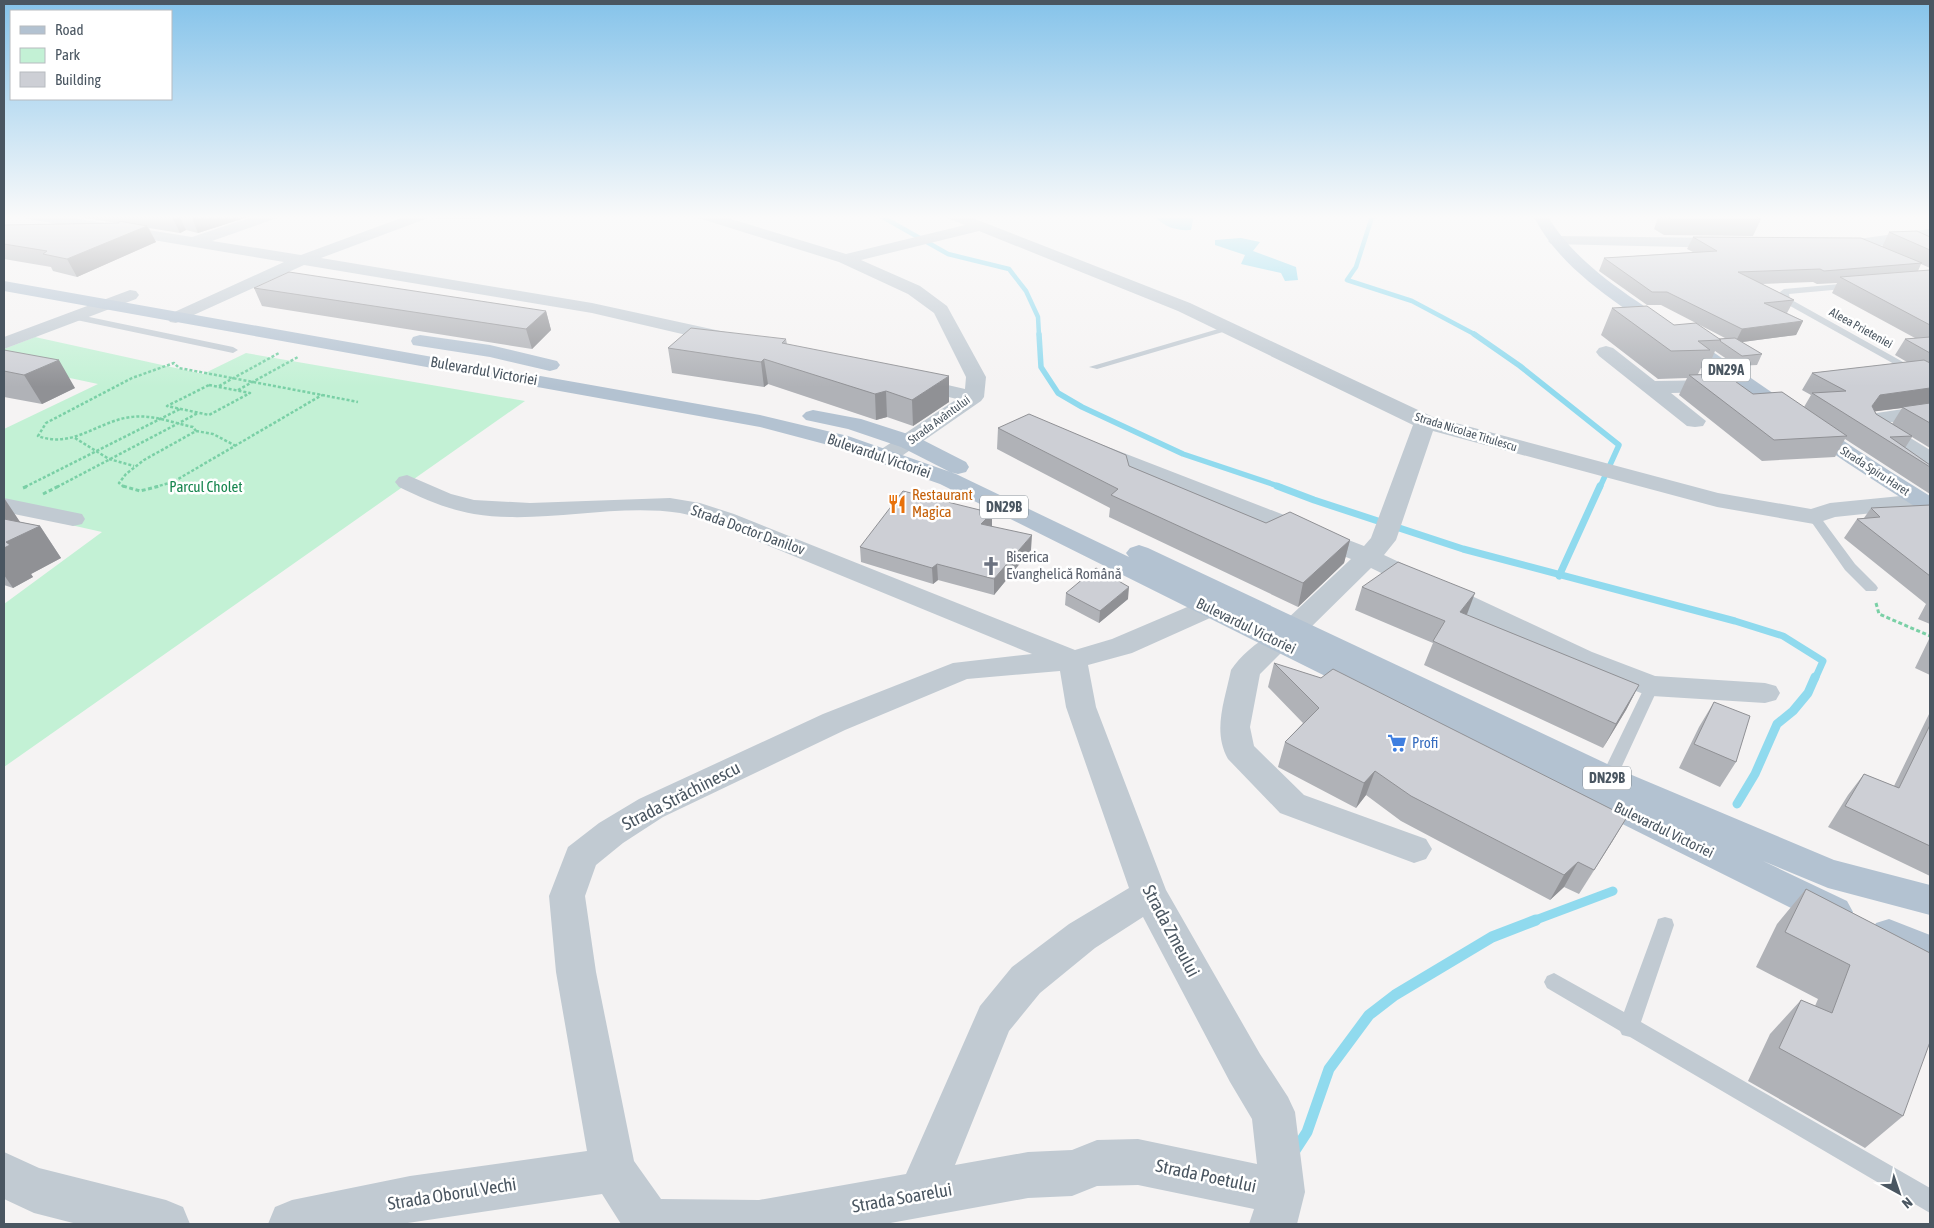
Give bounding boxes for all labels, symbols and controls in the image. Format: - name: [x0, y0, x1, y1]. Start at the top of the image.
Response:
- legend: [10, 10, 172, 100]
- text: Road: [55, 21, 84, 38]
- text: Park: [55, 46, 80, 63]
- text: Building: [55, 71, 101, 88]
- street label: Aleea Prieteniei: [1827, 305, 1895, 351]
- street label: Bulevardul Victoriei: [429, 353, 539, 388]
- road number: DN29A: [1702, 358, 1750, 382]
- street label: Strada Avântului: [905, 393, 973, 447]
- street label: Strada Nicolae Titulescu: [1413, 410, 1519, 454]
- street label: Bulevardul Victoriei: [825, 430, 933, 481]
- street label: Strada Spiru Haret: [1838, 443, 1913, 499]
- park label: Parcul Cholet: [169, 478, 243, 495]
- place label: Restaurant Magica: [912, 486, 973, 520]
- restaurant icon: Restaurant Magica: [886, 493, 908, 515]
- road number: DN29B: [980, 496, 1028, 518]
- street label: Strada Doctor Danilov: [689, 501, 807, 558]
- place label: Biserica Evanghelică Română: [1006, 548, 1122, 582]
- church icon: Biserica Evanghelică Română: [980, 555, 1002, 577]
- street label: Bulevardul Victoriei: [1194, 594, 1299, 657]
- supermarket icon: Profi: [1386, 732, 1408, 754]
- place label: Profi: [1412, 734, 1438, 751]
- street label: Strada Străchinescu: [618, 757, 743, 834]
- road number: DN29B: [1583, 766, 1631, 790]
- street label: Bulevardul Victoriei: [1612, 798, 1717, 861]
- street label: Strada Zmeului: [1138, 881, 1204, 980]
- street label: Strada Poetului: [1154, 1155, 1258, 1196]
- north arrow: [1874, 1168, 1924, 1218]
- street label: Strada Oborul Vechi: [386, 1173, 518, 1214]
- street label: Strada Soarelui: [850, 1178, 953, 1217]
- text: N: [1899, 1194, 1916, 1212]

